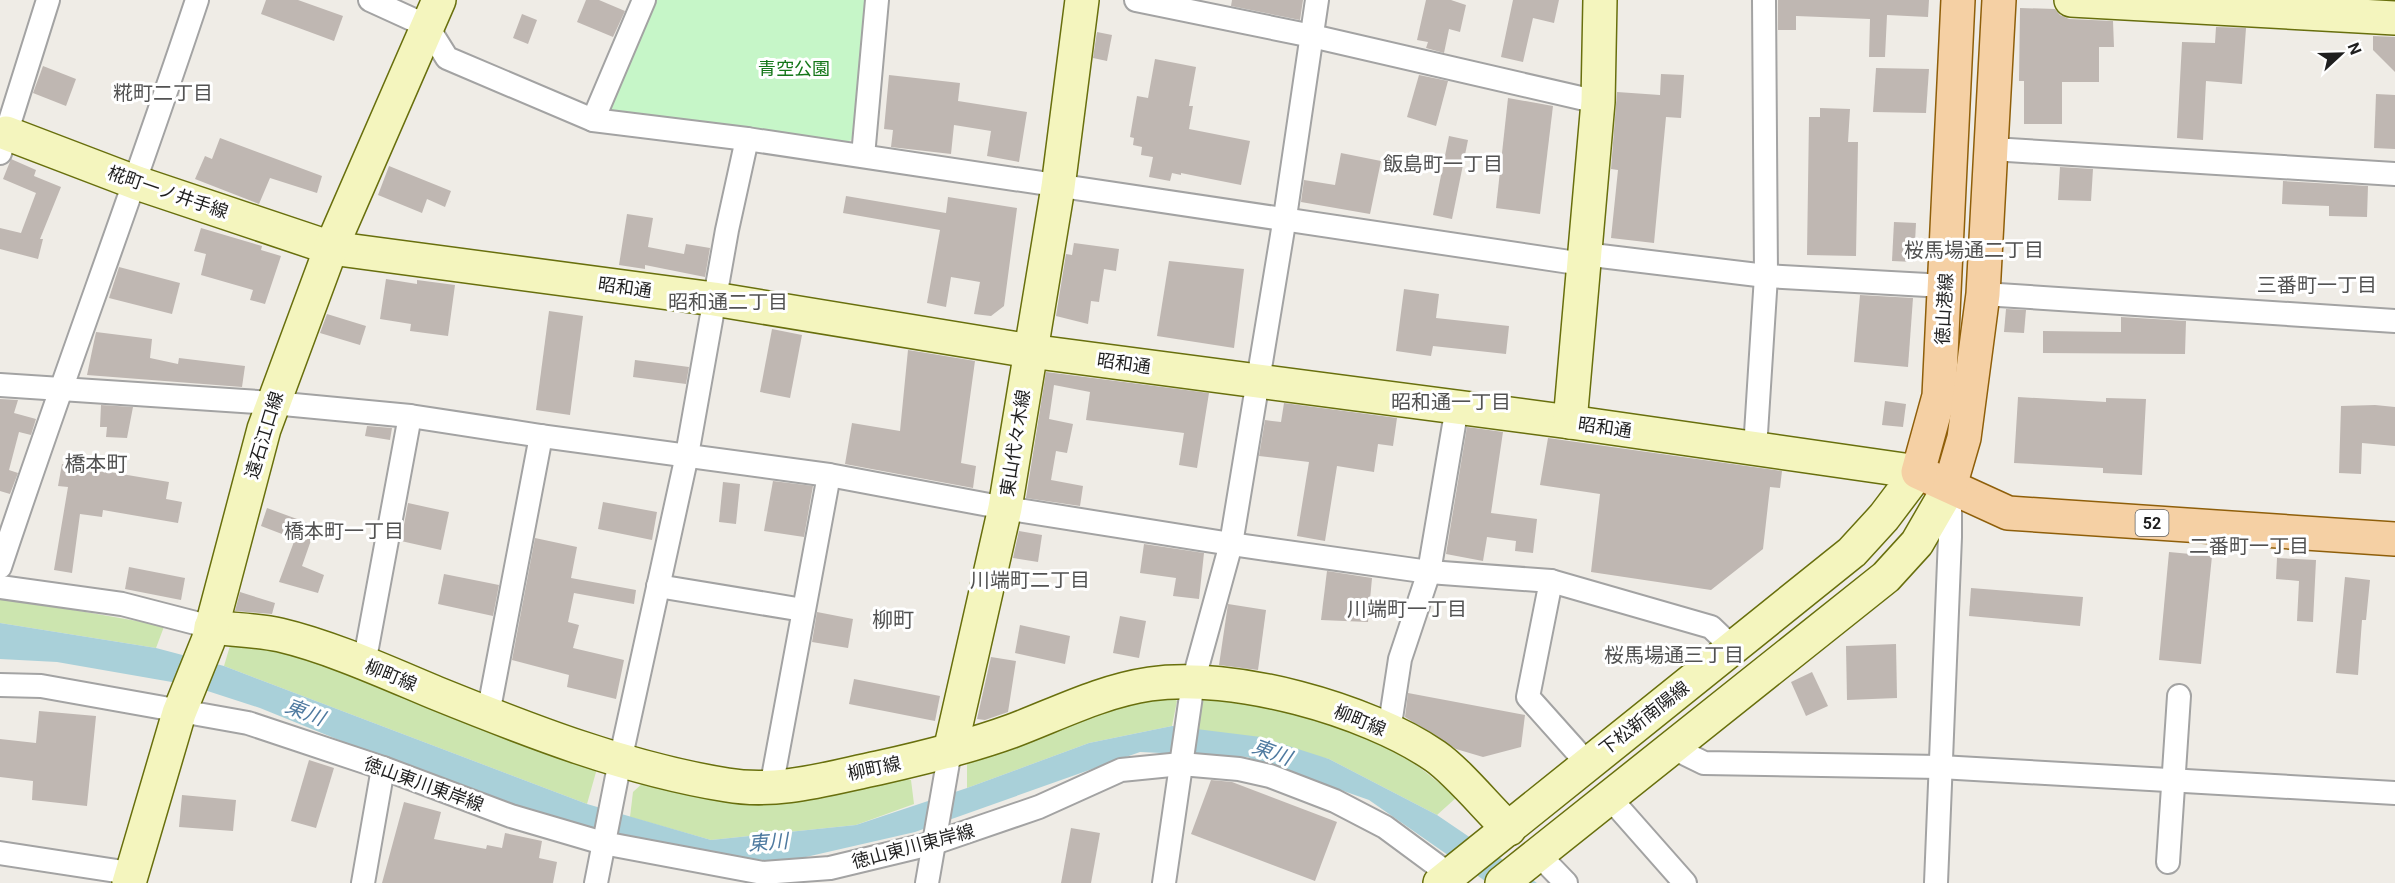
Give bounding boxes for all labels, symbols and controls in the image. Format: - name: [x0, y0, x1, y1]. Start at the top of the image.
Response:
- north arrow: [2311, 24, 2371, 84]
- text: N: [2344, 40, 2365, 57]
- park label: 青空公園: [758, 58, 830, 79]
- district label: 糀町二丁目: [113, 81, 213, 105]
- district label: 飯島町一丁目: [1383, 152, 1503, 176]
- street label: 椛町一ノ井手線: [105, 162, 231, 222]
- district label: 桜馬場通二丁目: [1904, 238, 2044, 262]
- street label: 徳山港線: [1932, 272, 1956, 346]
- street label: 昭和通: [597, 273, 653, 301]
- district label: 三番町一丁目: [2257, 273, 2377, 297]
- district label: 昭和通二丁目: [668, 290, 788, 314]
- street label: 昭和通: [1096, 349, 1152, 377]
- street label: 東山代々木線: [996, 388, 1034, 498]
- street label: 遠石江口線: [241, 389, 287, 481]
- district label: 昭和通一丁目: [1391, 390, 1511, 414]
- street label: 昭和通: [1577, 413, 1633, 441]
- district label: 橋本町: [65, 452, 128, 476]
- road number: 52: [2136, 510, 2168, 536]
- district label: 橋本町一丁目: [284, 519, 404, 543]
- district label: 二番町一丁目: [2189, 534, 2309, 558]
- district label: 川端町二丁目: [970, 568, 1090, 592]
- district label: 川端町一丁目: [1347, 597, 1467, 621]
- district label: 柳町: [872, 608, 914, 632]
- district label: 桜馬場通三丁目: [1604, 643, 1744, 667]
- street label: 柳町線: [362, 655, 420, 695]
- street label: 下松新南陽線: [1595, 676, 1693, 760]
- water label: 東川: [282, 694, 330, 731]
- street label: 柳町線: [1331, 700, 1389, 740]
- water label: 東川: [1249, 734, 1297, 771]
- street label: 柳町線: [845, 752, 903, 784]
- street label: 徳山東川東岸線: [361, 753, 487, 815]
- street label: 徳山東川東岸線: [849, 820, 977, 872]
- water label: 東川: [747, 828, 791, 855]

